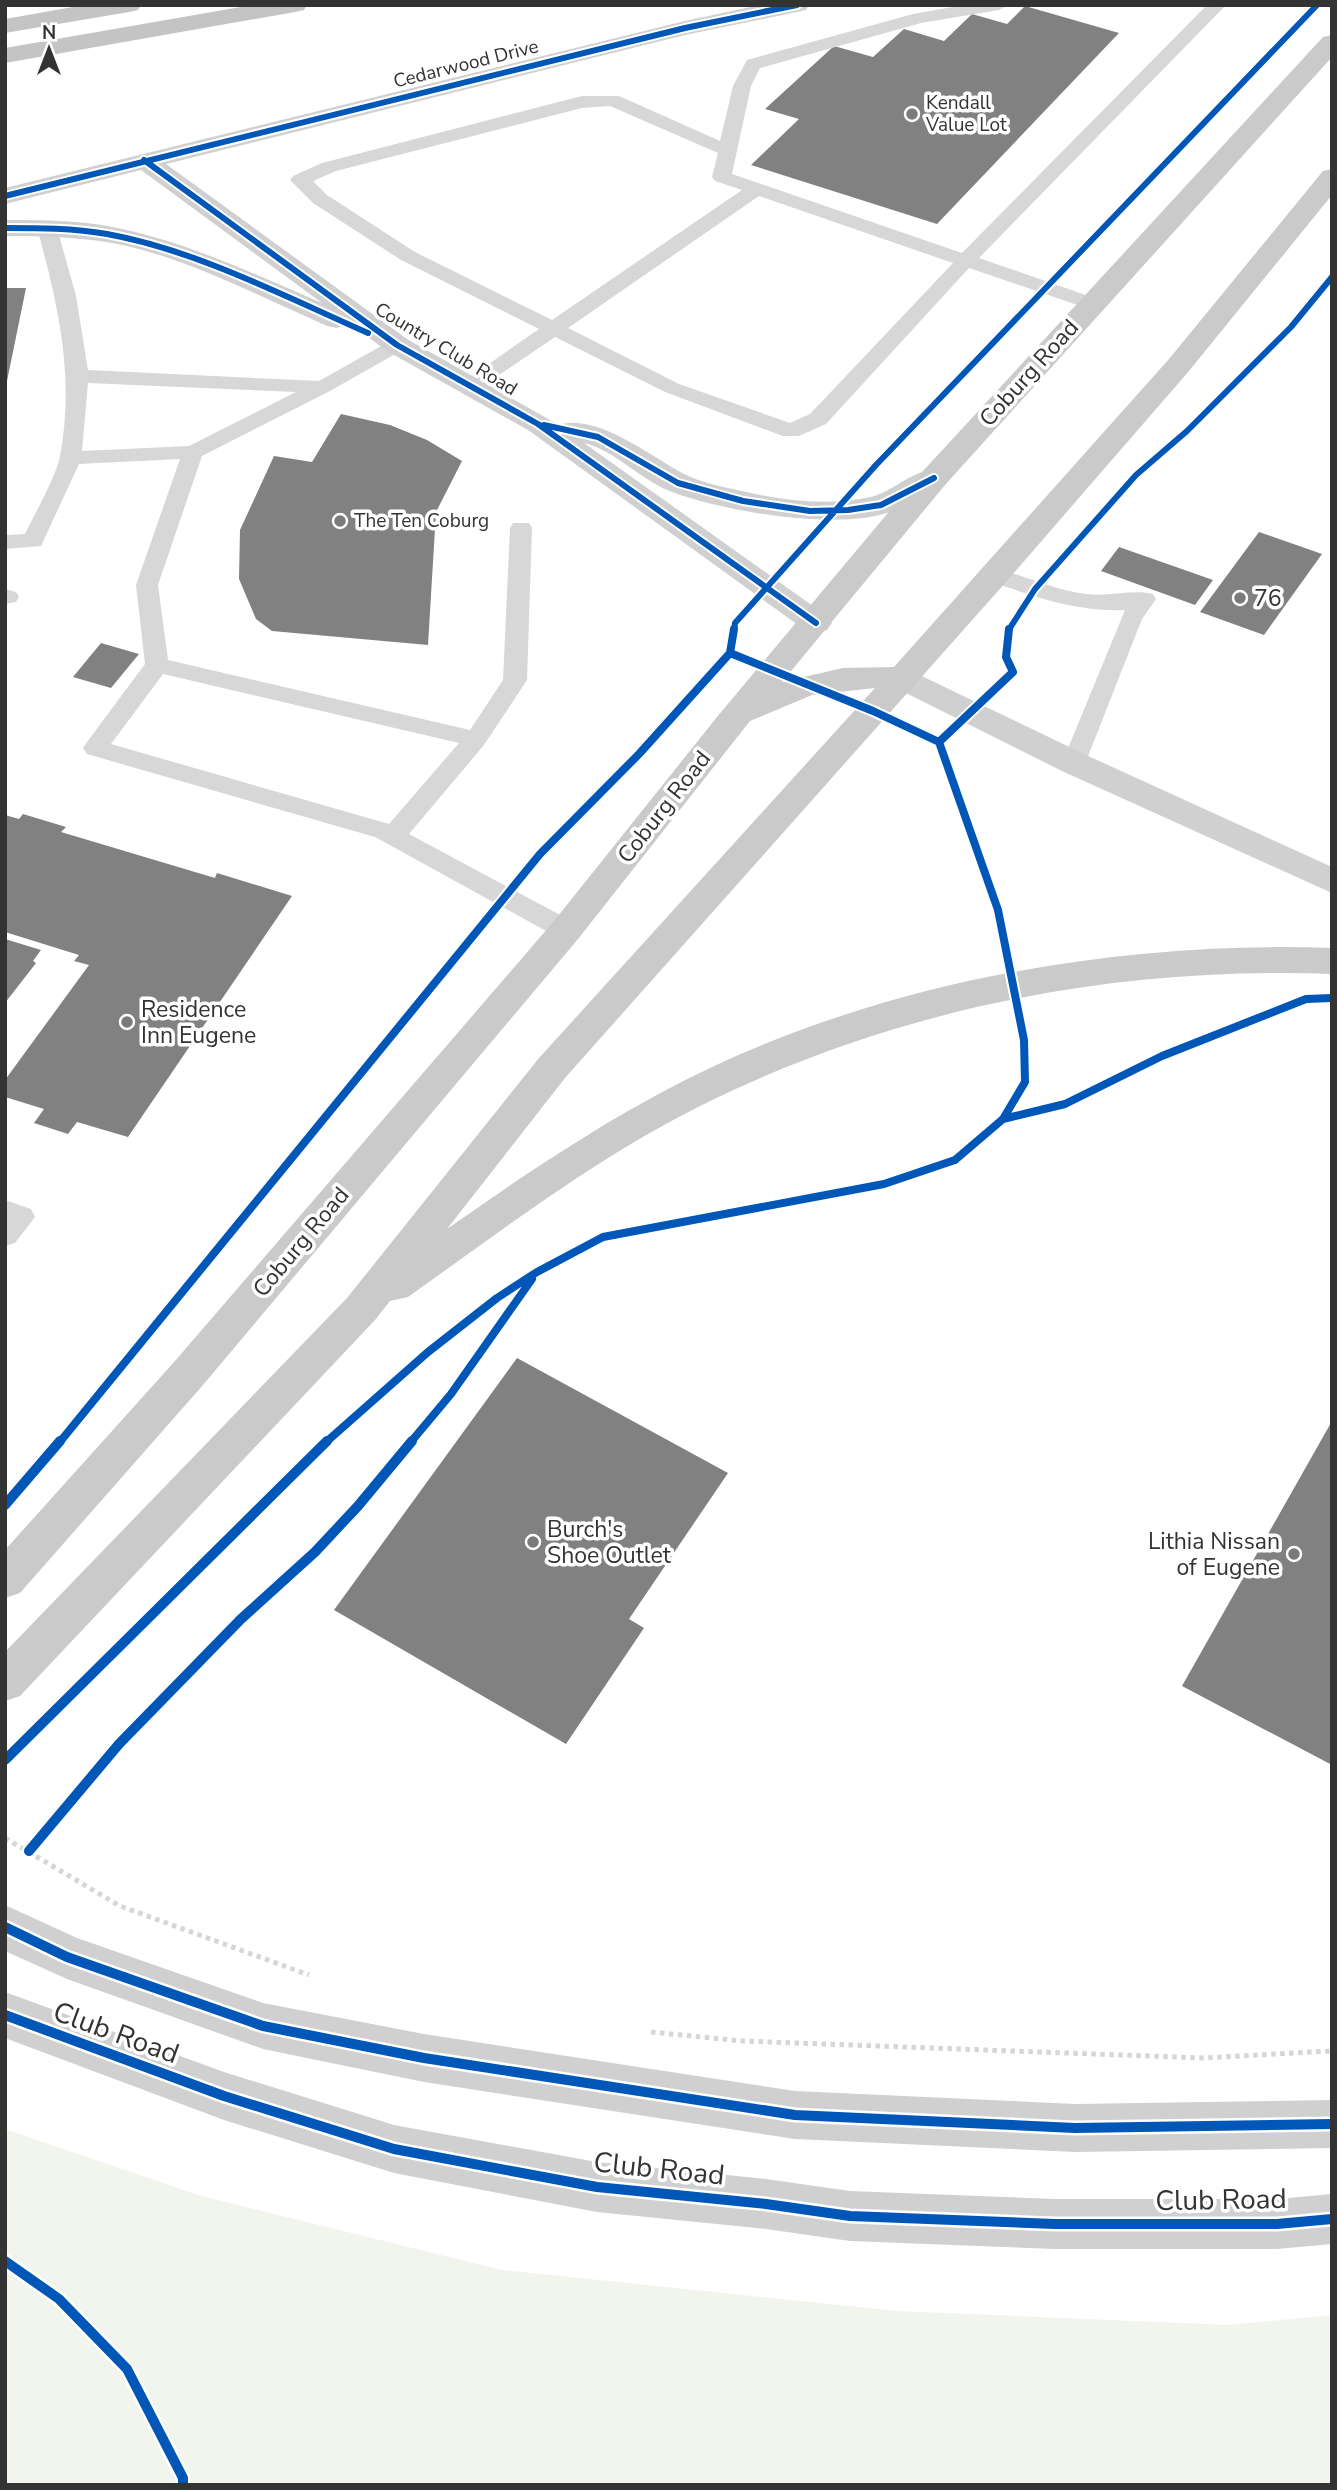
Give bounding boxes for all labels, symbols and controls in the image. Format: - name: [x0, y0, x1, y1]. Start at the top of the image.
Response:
- north arrow: [14, 14, 84, 84]
- text: N: [42, 20, 56, 46]
- street label: Cedarwood Drive: [391, 33, 541, 95]
- place label: Kendall Value Lot: [925, 90, 1007, 138]
- marker: Kendall Value Lot: [904, 106, 920, 122]
- street label: Country Club Road: [370, 296, 522, 402]
- street label: Coburg Road: [972, 313, 1086, 433]
- place label: The Ten Coburg: [354, 508, 489, 534]
- marker: The Ten Coburg: [332, 513, 348, 529]
- place label: 76: [1254, 583, 1282, 614]
- marker: 76: [1232, 590, 1248, 606]
- street label: Coburg Road: [610, 744, 718, 870]
- place label: Residence Inn Eugene: [141, 994, 256, 1051]
- marker: Residence Inn Eugene: [119, 1014, 135, 1030]
- street label: Coburg Road: [246, 1180, 356, 1304]
- place label: Burch's Shoe Outlet: [547, 1514, 672, 1571]
- place label: Lithia Nissan of Eugene: [1148, 1526, 1280, 1583]
- marker: Burch's Shoe Outlet: [525, 1534, 541, 1550]
- marker: Lithia Nissan of Eugene: [1286, 1546, 1302, 1562]
- street label: Club Road: [48, 1993, 184, 2073]
- street label: Club Road: [592, 2143, 726, 2195]
- street label: Club Road: [1155, 2180, 1287, 2220]

